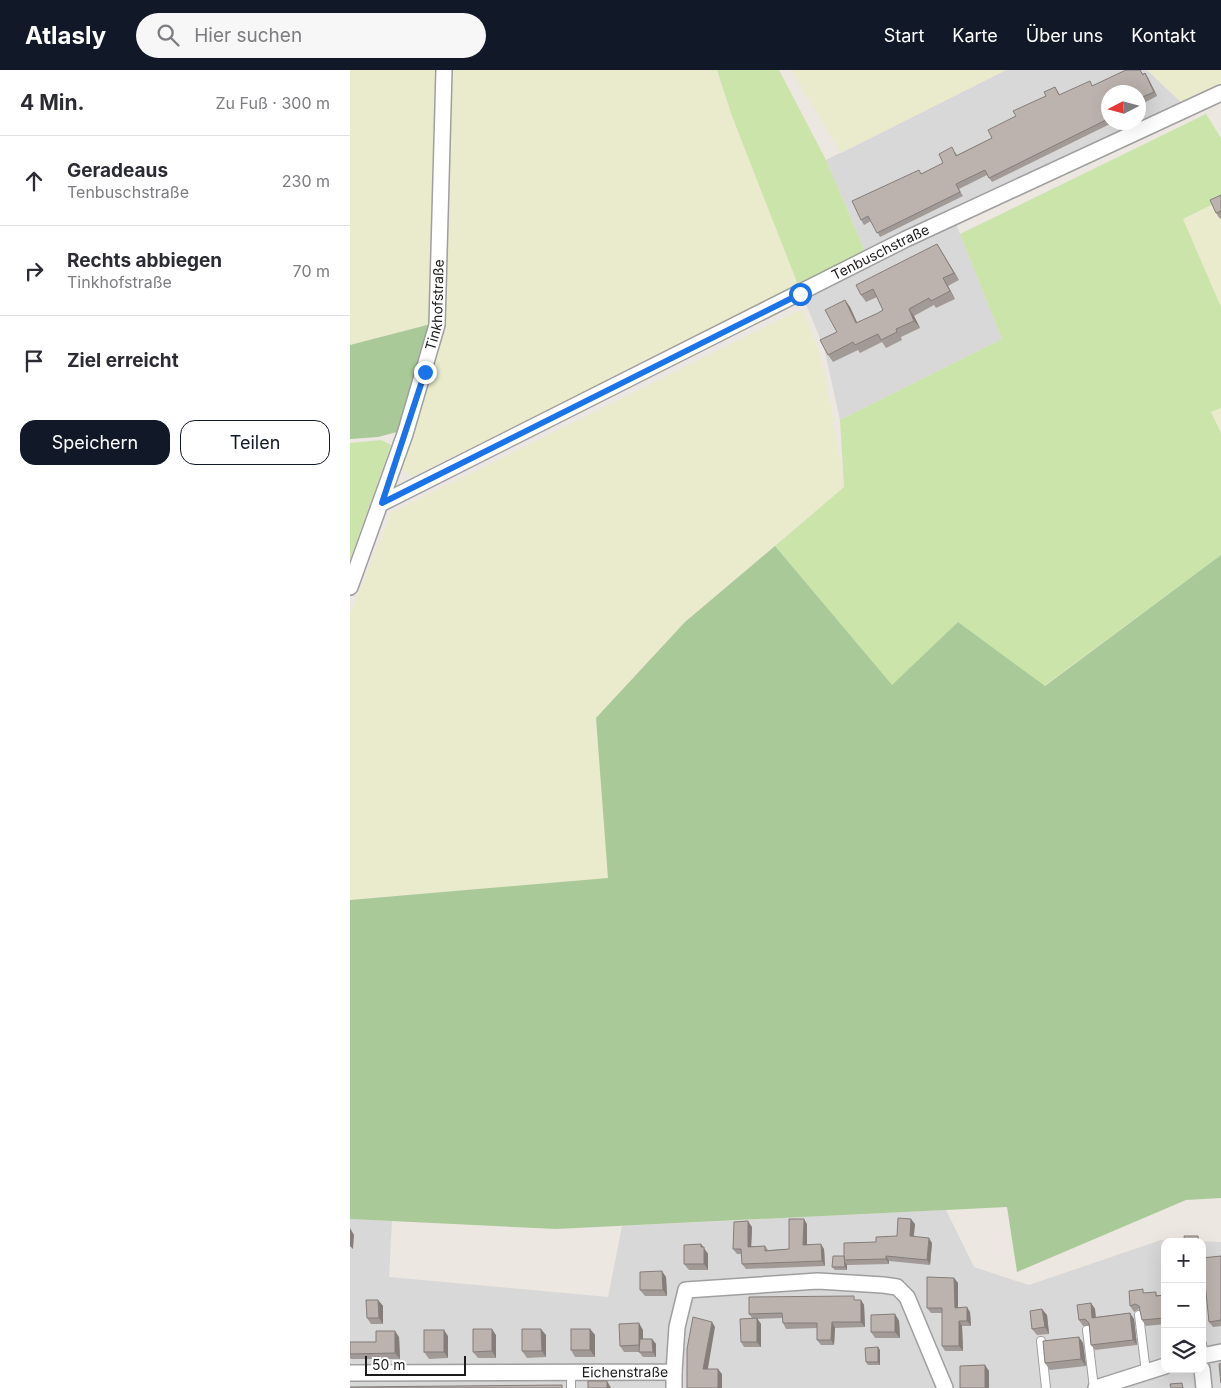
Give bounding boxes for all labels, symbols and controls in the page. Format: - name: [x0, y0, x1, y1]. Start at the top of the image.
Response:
- search box: [136, 13, 486, 58]
- text: Atlasly: [25, 21, 106, 50]
- icon: search: [154, 21, 182, 49]
- text: Hier suchen: [194, 24, 302, 47]
- text: Start: [884, 25, 924, 46]
- text: Karte: [952, 25, 998, 46]
- text: Über uns: [1026, 25, 1103, 46]
- text: Kontakt: [1131, 25, 1196, 46]
- north arrow: [1101, 85, 1146, 130]
- text: 4 Min.: [20, 90, 85, 115]
- text: Zu Fuß · 300 m: [216, 93, 330, 113]
- text: Geradeaus: [67, 159, 168, 182]
- icon: ahead: [20, 167, 48, 195]
- text: 230 m: [282, 171, 330, 191]
- text: Tenbuschstraße: [67, 182, 189, 202]
- street label: Tenbuschstraße: [829, 220, 932, 283]
- text: Rechts abbiegen: [67, 249, 222, 272]
- icon: right: [20, 257, 48, 285]
- street label: Tinkhofstraße: [421, 259, 447, 352]
- text: 70 m: [293, 261, 330, 281]
- text: Tinkhofstraße: [67, 272, 172, 292]
- route start: [789, 283, 812, 306]
- icon: arrive: [20, 347, 48, 375]
- text: Ziel erreicht: [67, 349, 179, 372]
- route end: [414, 361, 437, 384]
- button: Speichern: [20, 420, 170, 465]
- button: Teilen: [180, 420, 330, 465]
- map controls: [1161, 1238, 1206, 1373]
- button: +: [1161, 1238, 1206, 1283]
- button: −: [1161, 1283, 1206, 1328]
- button: layers: [1161, 1328, 1206, 1373]
- scale bar: [365, 1353, 466, 1376]
- text: 50 m: [372, 1356, 406, 1373]
- street label: Eichenstraße: [582, 1363, 668, 1380]

